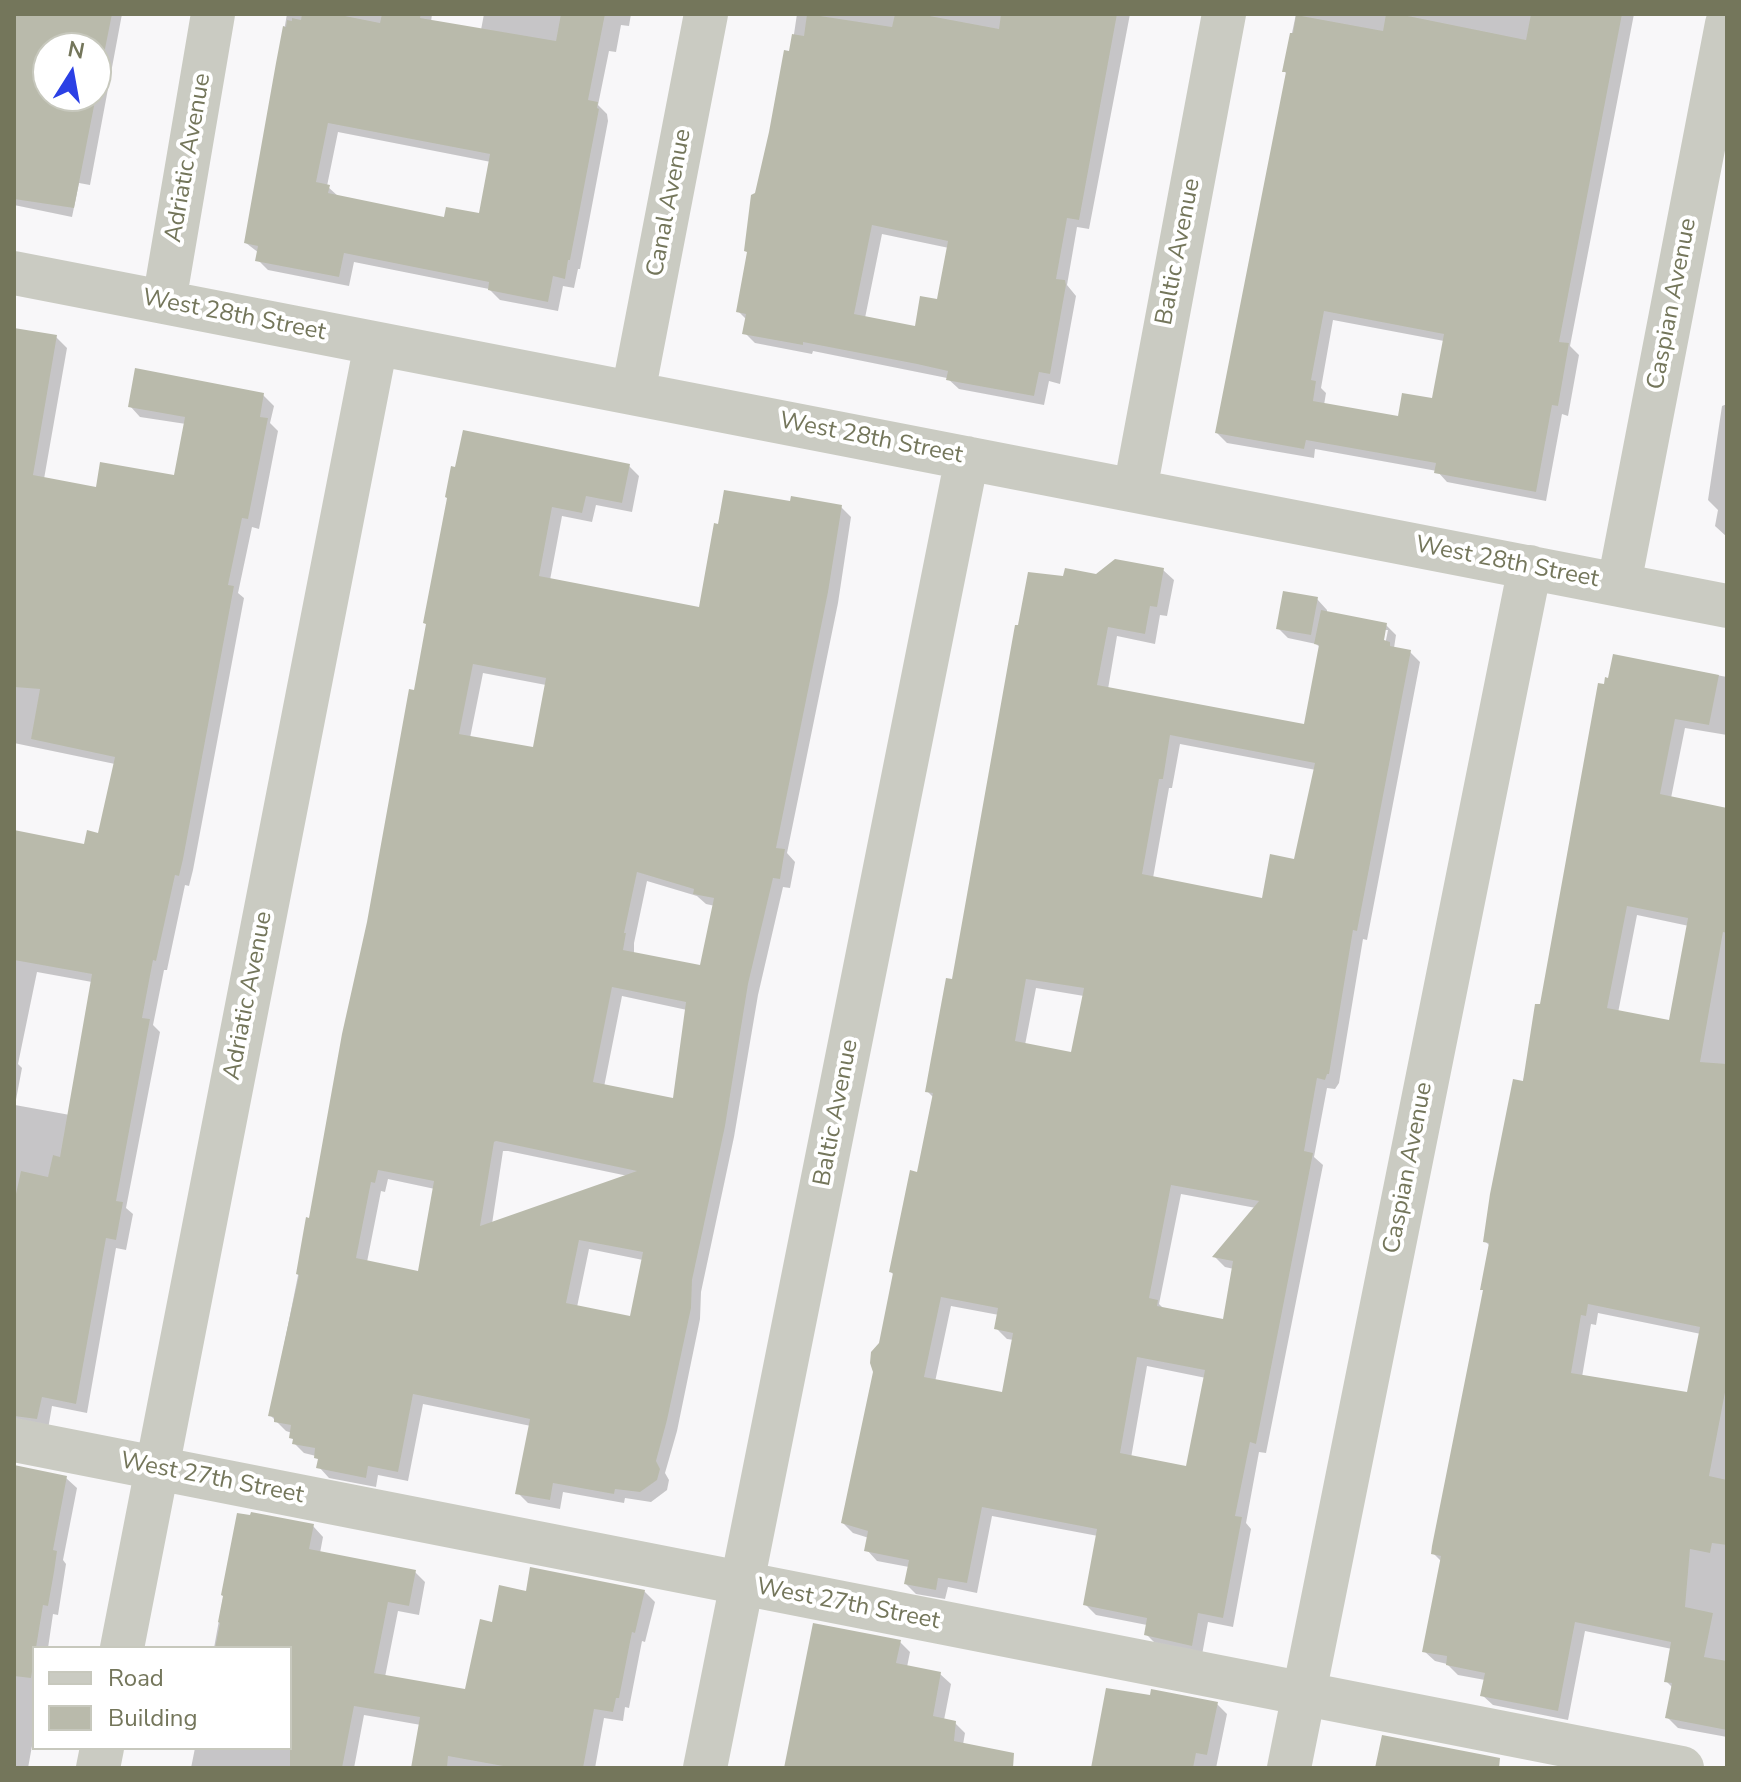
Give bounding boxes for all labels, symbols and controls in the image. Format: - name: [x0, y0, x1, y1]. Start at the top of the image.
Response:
- north arrow: [32, 32, 112, 112]
- text: N: [65, 34, 87, 67]
- street label: Adriatic Avenue: [160, 71, 218, 245]
- street label: Canal Avenue: [642, 127, 698, 279]
- street label: Baltic Avenue: [1151, 176, 1207, 328]
- street label: Caspian Avenue: [1642, 216, 1704, 392]
- street label: West 28th Street: [140, 284, 328, 348]
- street label: West 28th Street: [777, 407, 965, 471]
- street label: West 28th Street: [1413, 531, 1601, 595]
- street label: Adriatic Avenue: [219, 909, 279, 1083]
- street label: Baltic Avenue: [809, 1037, 865, 1189]
- street label: Caspian Avenue: [1378, 1080, 1440, 1256]
- street label: West 27th Street: [118, 1447, 306, 1511]
- street label: West 27th Street: [754, 1573, 942, 1637]
- legend: [32, 1646, 292, 1750]
- text: Road: [108, 1662, 164, 1694]
- text: Building: [108, 1702, 198, 1734]

